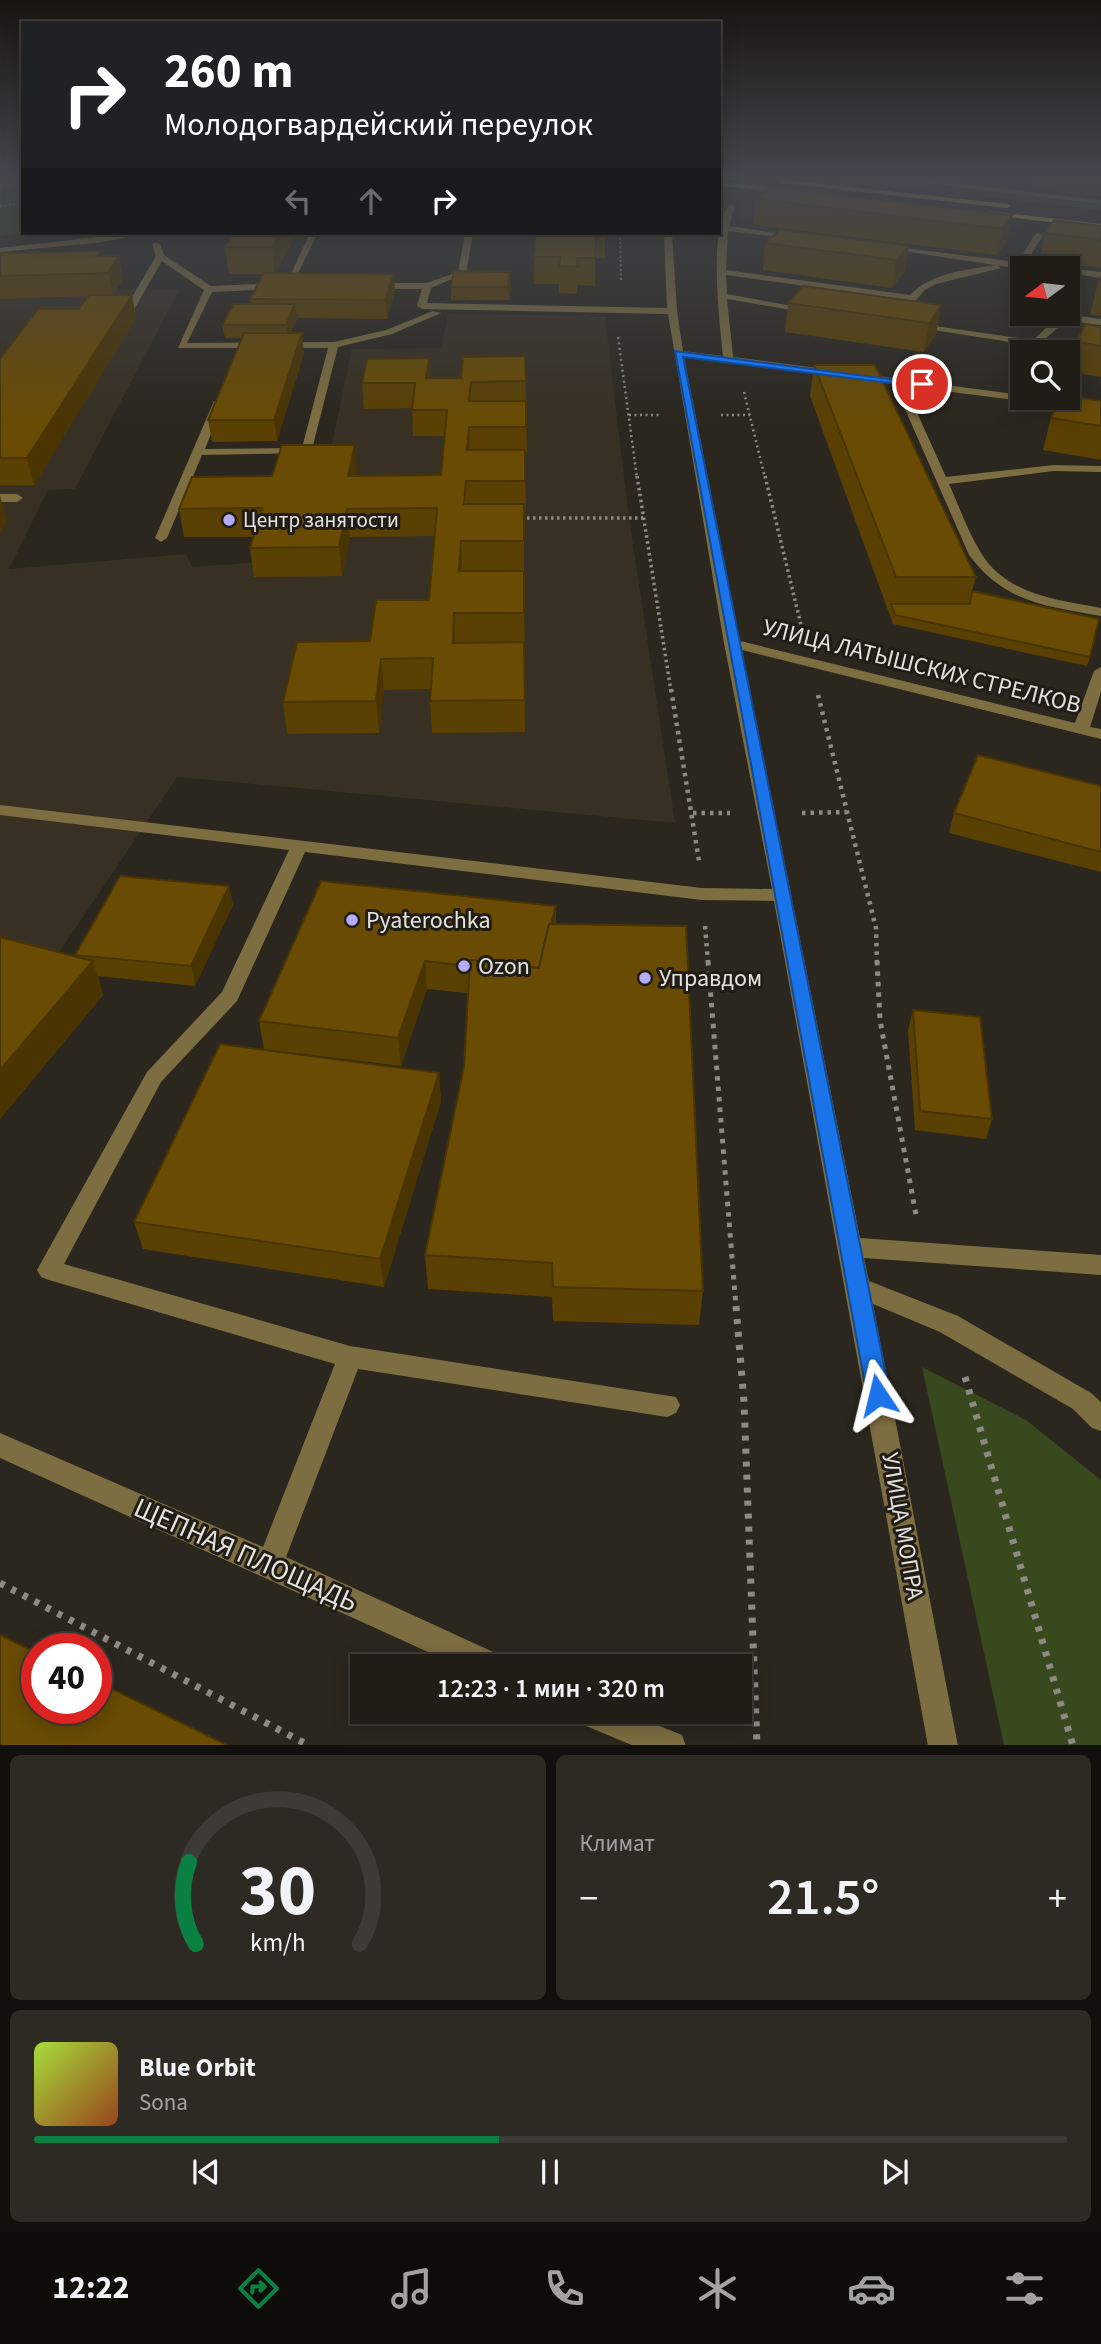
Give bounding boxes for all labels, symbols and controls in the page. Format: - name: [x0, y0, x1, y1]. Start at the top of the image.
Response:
- text: 260 m: [164, 37, 293, 107]
- icon: right: [49, 49, 140, 140]
- text: Молодогвардейский переулок: [164, 102, 593, 148]
- icon: left: [279, 182, 317, 220]
- icon: ahead: [352, 182, 390, 220]
- icon: right: [425, 182, 463, 220]
- north arrow: [1010, 256, 1080, 326]
- map controls: [1010, 256, 1080, 410]
- button: search: [1010, 340, 1080, 410]
- pin: [892, 354, 952, 414]
- icon: arrive: [903, 365, 941, 403]
- place label: Центр занятости: [243, 505, 399, 535]
- marker: Центр занятости: [221, 512, 237, 528]
- street label: УЛИЦА ЛАТЫШСКИХ СТРЕЛКОВ: [759, 610, 1085, 723]
- place label: Pyaterochka: [366, 903, 491, 938]
- marker: Pyaterochka: [344, 912, 360, 928]
- place label: Ozon: [478, 949, 530, 984]
- marker: Ozon: [456, 958, 472, 974]
- place label: Управдом: [659, 961, 762, 996]
- marker: Управдом: [637, 970, 653, 986]
- position arrow: [841, 1358, 915, 1432]
- street label: УЛИЦА МОПРА: [872, 1450, 933, 1603]
- street label: ЩЕПНАЯ ПЛОЩАДЬ: [127, 1488, 364, 1622]
- speed limit sign: 40: [21, 1633, 112, 1724]
- text: 12:23 · 1 мин · 320 m: [437, 1670, 665, 1707]
- text: Климат: [580, 1827, 655, 1860]
- text: 30: [239, 1839, 316, 1943]
- text: 21.5°: [767, 1861, 879, 1935]
- text: −: [580, 1872, 598, 1926]
- text: +: [1048, 1872, 1067, 1926]
- text: km/h: [250, 1924, 306, 1960]
- text: Blue Orbit: [139, 2049, 256, 2086]
- text: Sona: [139, 2086, 188, 2119]
- icon: previous: [187, 2153, 225, 2191]
- icon: pause: [531, 2153, 569, 2191]
- icon: next: [876, 2153, 914, 2191]
- icon: directions: [234, 2264, 283, 2313]
- icon: music: [387, 2264, 436, 2313]
- icon: phone: [540, 2264, 589, 2313]
- icon: climate: [693, 2264, 742, 2313]
- icon: car: [847, 2264, 896, 2313]
- icon: filters: [1000, 2264, 1049, 2313]
- text: 12:22: [52, 2265, 129, 2311]

